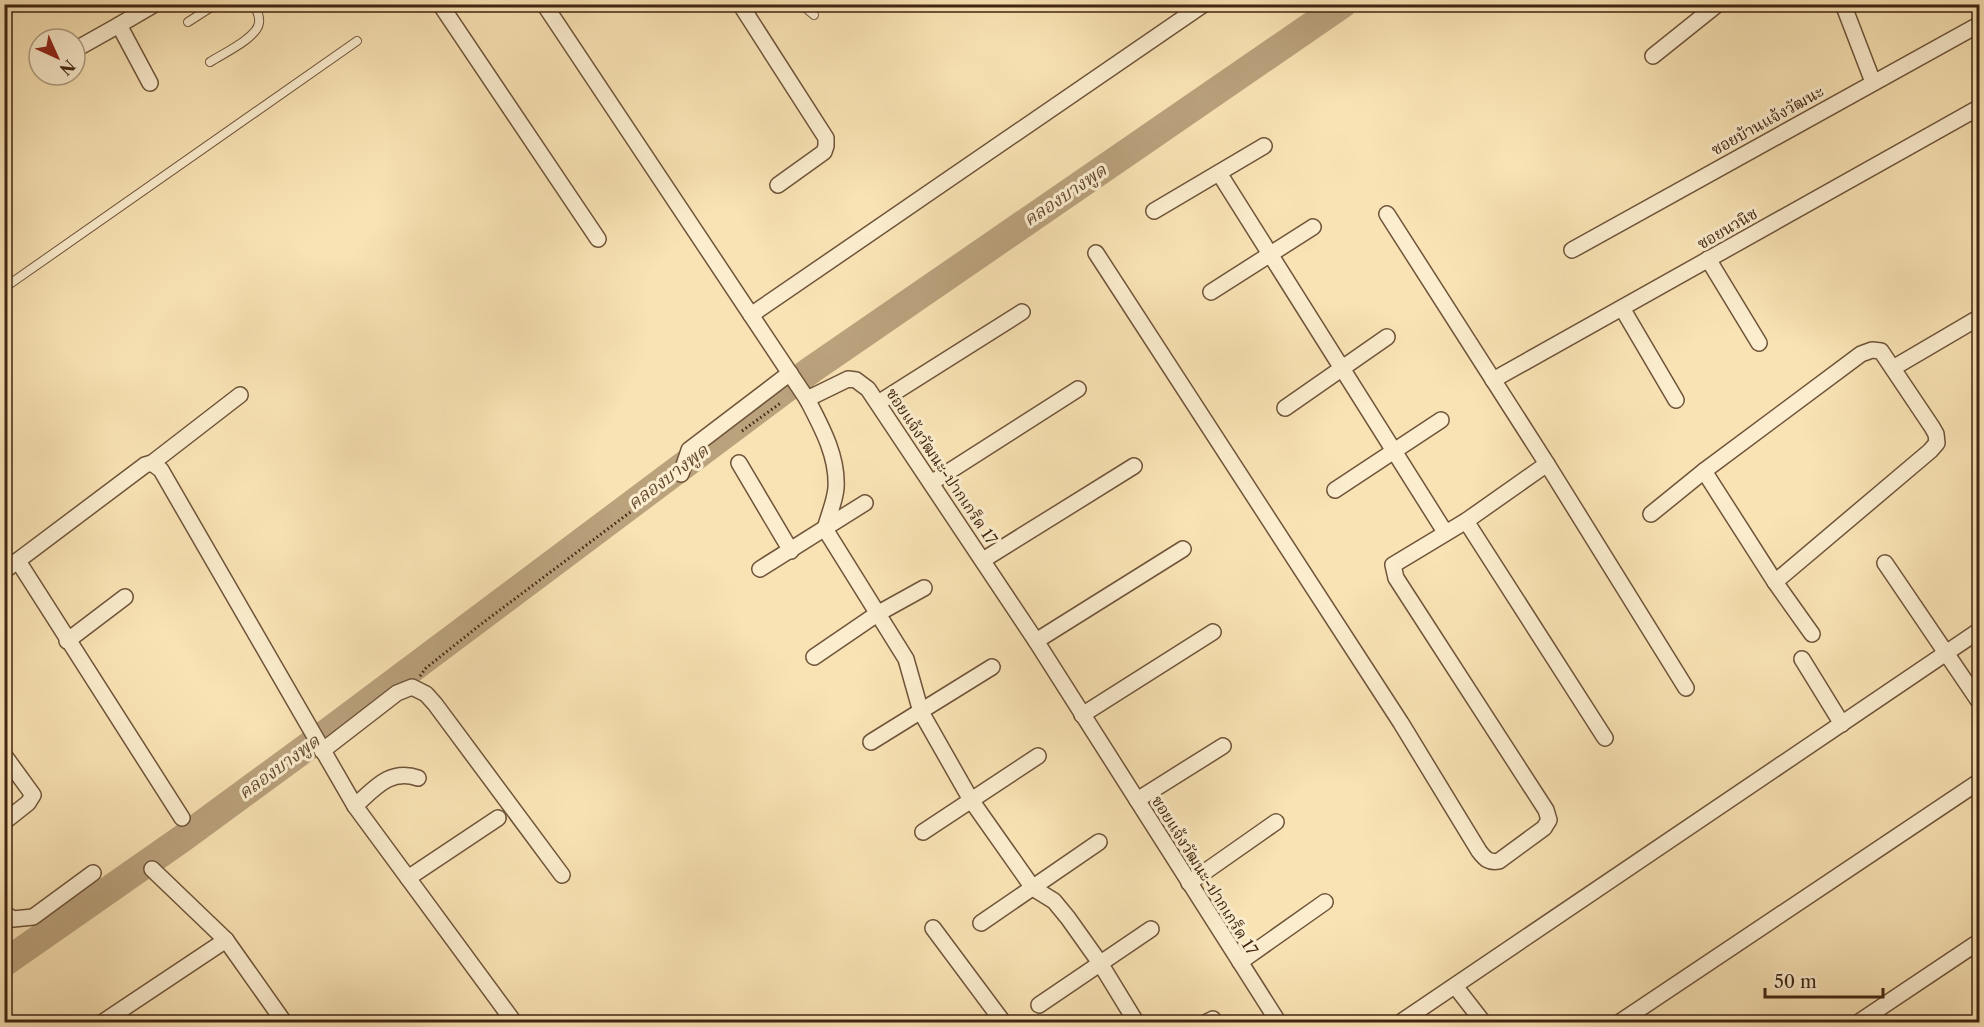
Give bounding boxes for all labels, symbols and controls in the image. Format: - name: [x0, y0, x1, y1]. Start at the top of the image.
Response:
- north arrow: [27, 27, 87, 87]
- text: N: [56, 56, 80, 80]
- street label: ซอยบ้านแจ้งวัฒนะ: [1707, 81, 1827, 159]
- water label: คลองบางพูด: [1019, 159, 1112, 232]
- street label: ซอยนวนิช: [1693, 203, 1761, 253]
- street label: ซอยแจ้งวัฒนะ-ปากเกร็ด 17: [882, 384, 1002, 548]
- water label: คลองบางพูด: [623, 439, 714, 515]
- water label: คลองบางพูด: [234, 730, 325, 805]
- street label: ซอยแจ้งวัฒนะ-ปากเกร็ด 17: [1148, 791, 1262, 959]
- scale bar: [1765, 961, 1884, 999]
- text: 50 m: [1774, 971, 1817, 993]

